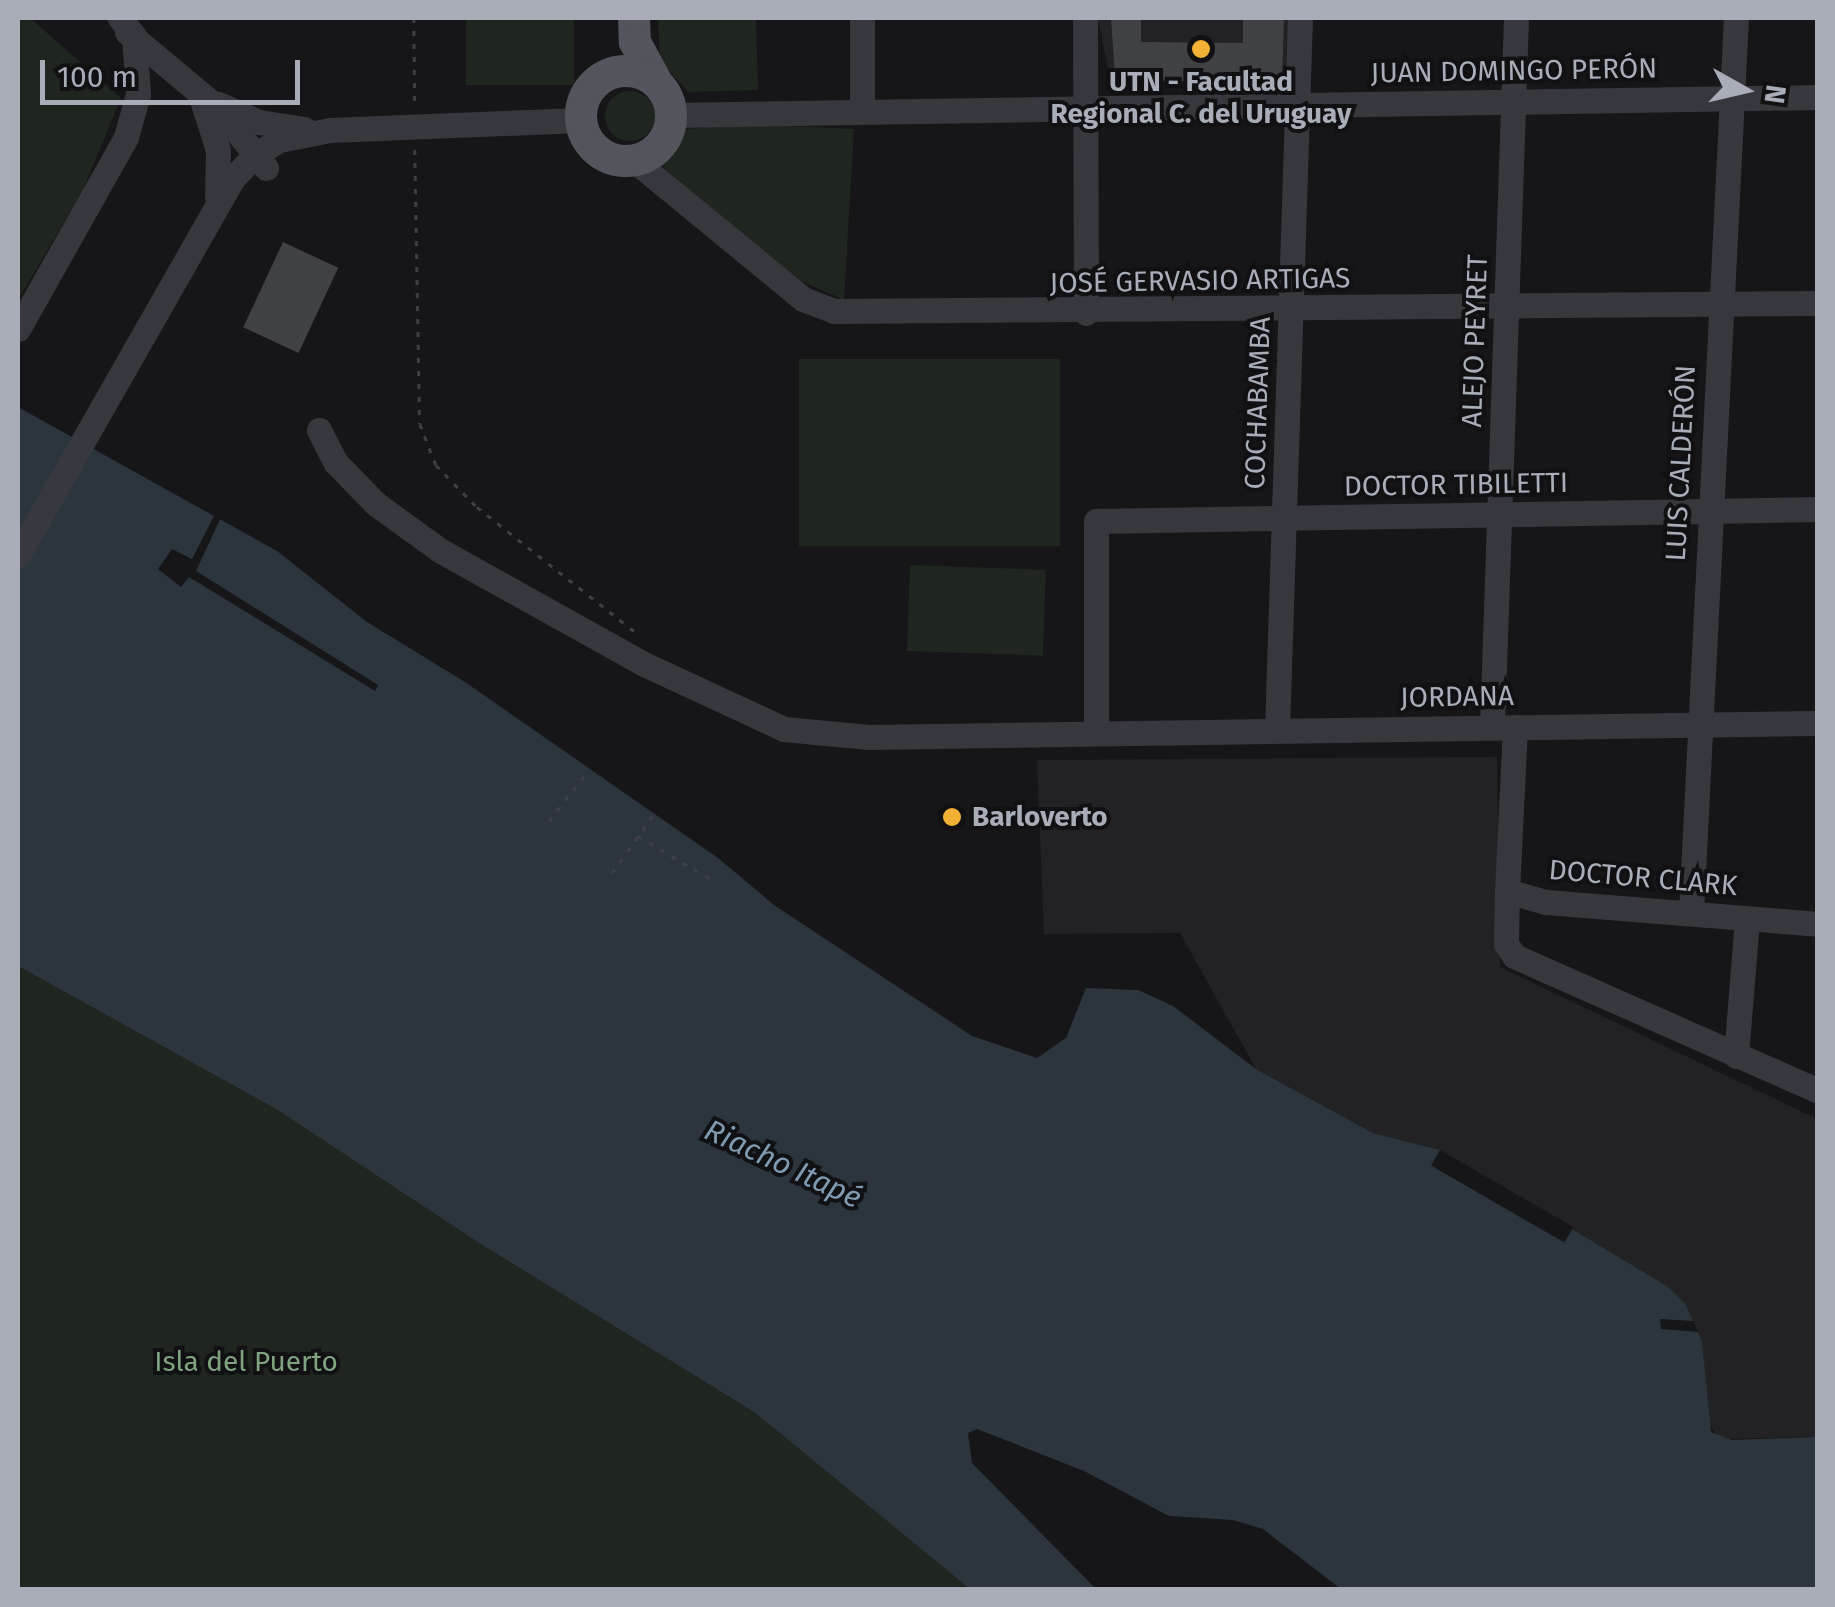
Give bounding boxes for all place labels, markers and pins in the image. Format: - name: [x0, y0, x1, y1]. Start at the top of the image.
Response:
- marker: UTN - Facultad Regional C. del Uruguay: [1190, 38, 1212, 60]
- place label: UTN - Facultad Regional C. del Uruguay: [1051, 65, 1351, 131]
- place label: Barloverto: [972, 800, 1108, 834]
- marker: Barloverto: [941, 806, 963, 828]

